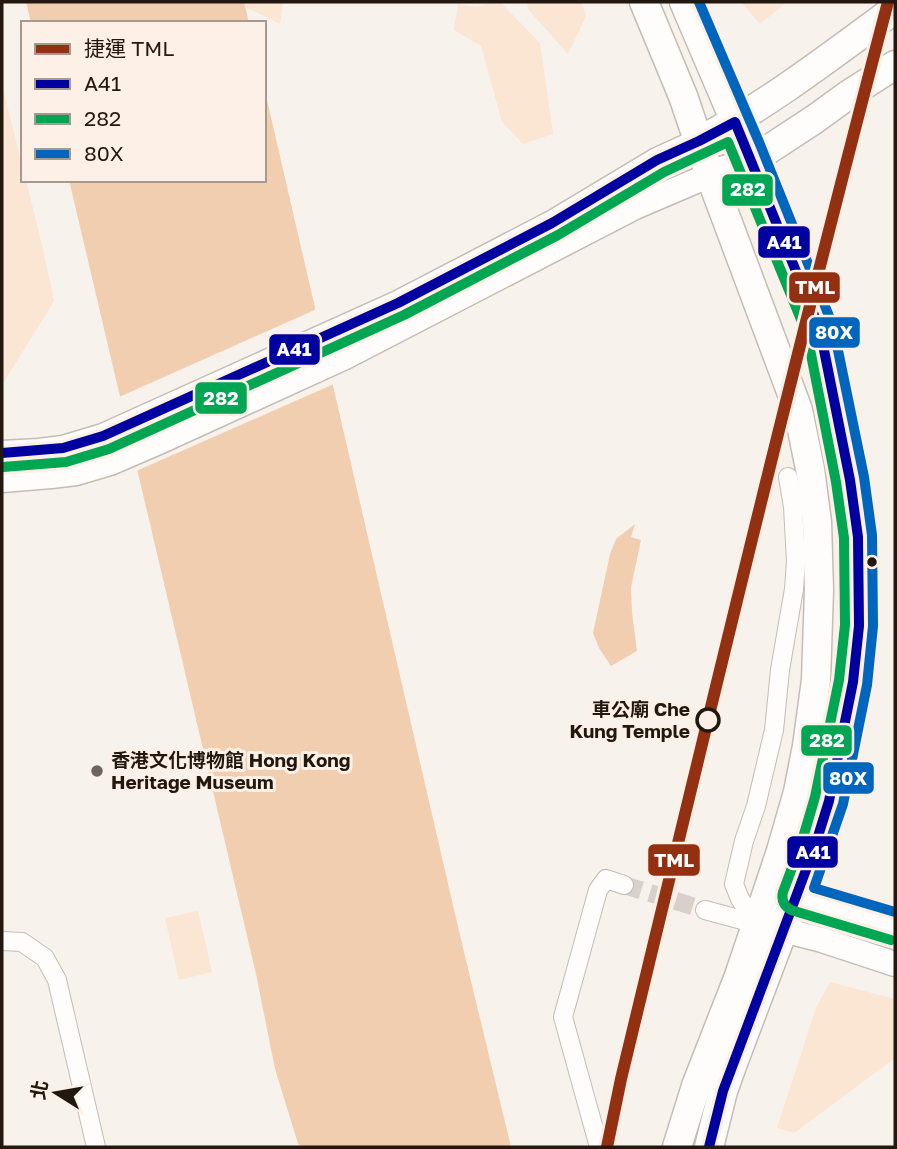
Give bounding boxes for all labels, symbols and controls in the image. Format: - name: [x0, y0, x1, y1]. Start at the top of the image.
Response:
- legend: [21, 21, 266, 182]
- text: 捷運 TML: [84, 35, 174, 61]
- text: A41: [84, 70, 121, 96]
- text: 282: [84, 105, 121, 131]
- text: 80X: [84, 140, 124, 166]
- line badge: 282: [721, 173, 774, 207]
- text: 282: [730, 177, 766, 200]
- line badge: A41: [757, 225, 811, 259]
- text: A41: [766, 230, 802, 253]
- line badge: TML: [788, 271, 841, 304]
- text: TML: [795, 275, 835, 298]
- line badge: 80X: [808, 316, 861, 349]
- text: 80X: [815, 320, 853, 343]
- line badge: A41: [268, 333, 321, 366]
- text: A41: [276, 337, 312, 360]
- line badge: 282: [194, 381, 248, 415]
- text: 282: [203, 386, 239, 409]
- unlabelled marker: [865, 555, 879, 569]
- place label: 車公廟 Che Kung Temple: [569, 697, 690, 742]
- marker: 車公廟 Che Kung Temple: [696, 708, 720, 732]
- line badge: 282: [800, 724, 853, 757]
- text: 282: [809, 728, 845, 751]
- place label: 香港文化博物館 Hong Kong Heritage Museum: [111, 748, 351, 793]
- line badge: 80X: [822, 761, 875, 795]
- marker: 香港文化博物館 Hong Kong Heritage Museum: [89, 763, 105, 779]
- text: 80X: [829, 766, 867, 789]
- line badge: A41: [786, 835, 839, 869]
- text: A41: [795, 840, 831, 863]
- line badge: TML: [647, 843, 701, 877]
- text: TML: [654, 848, 694, 871]
- north arrow: [21, 1058, 91, 1128]
- text: 北: [26, 1078, 52, 1101]

